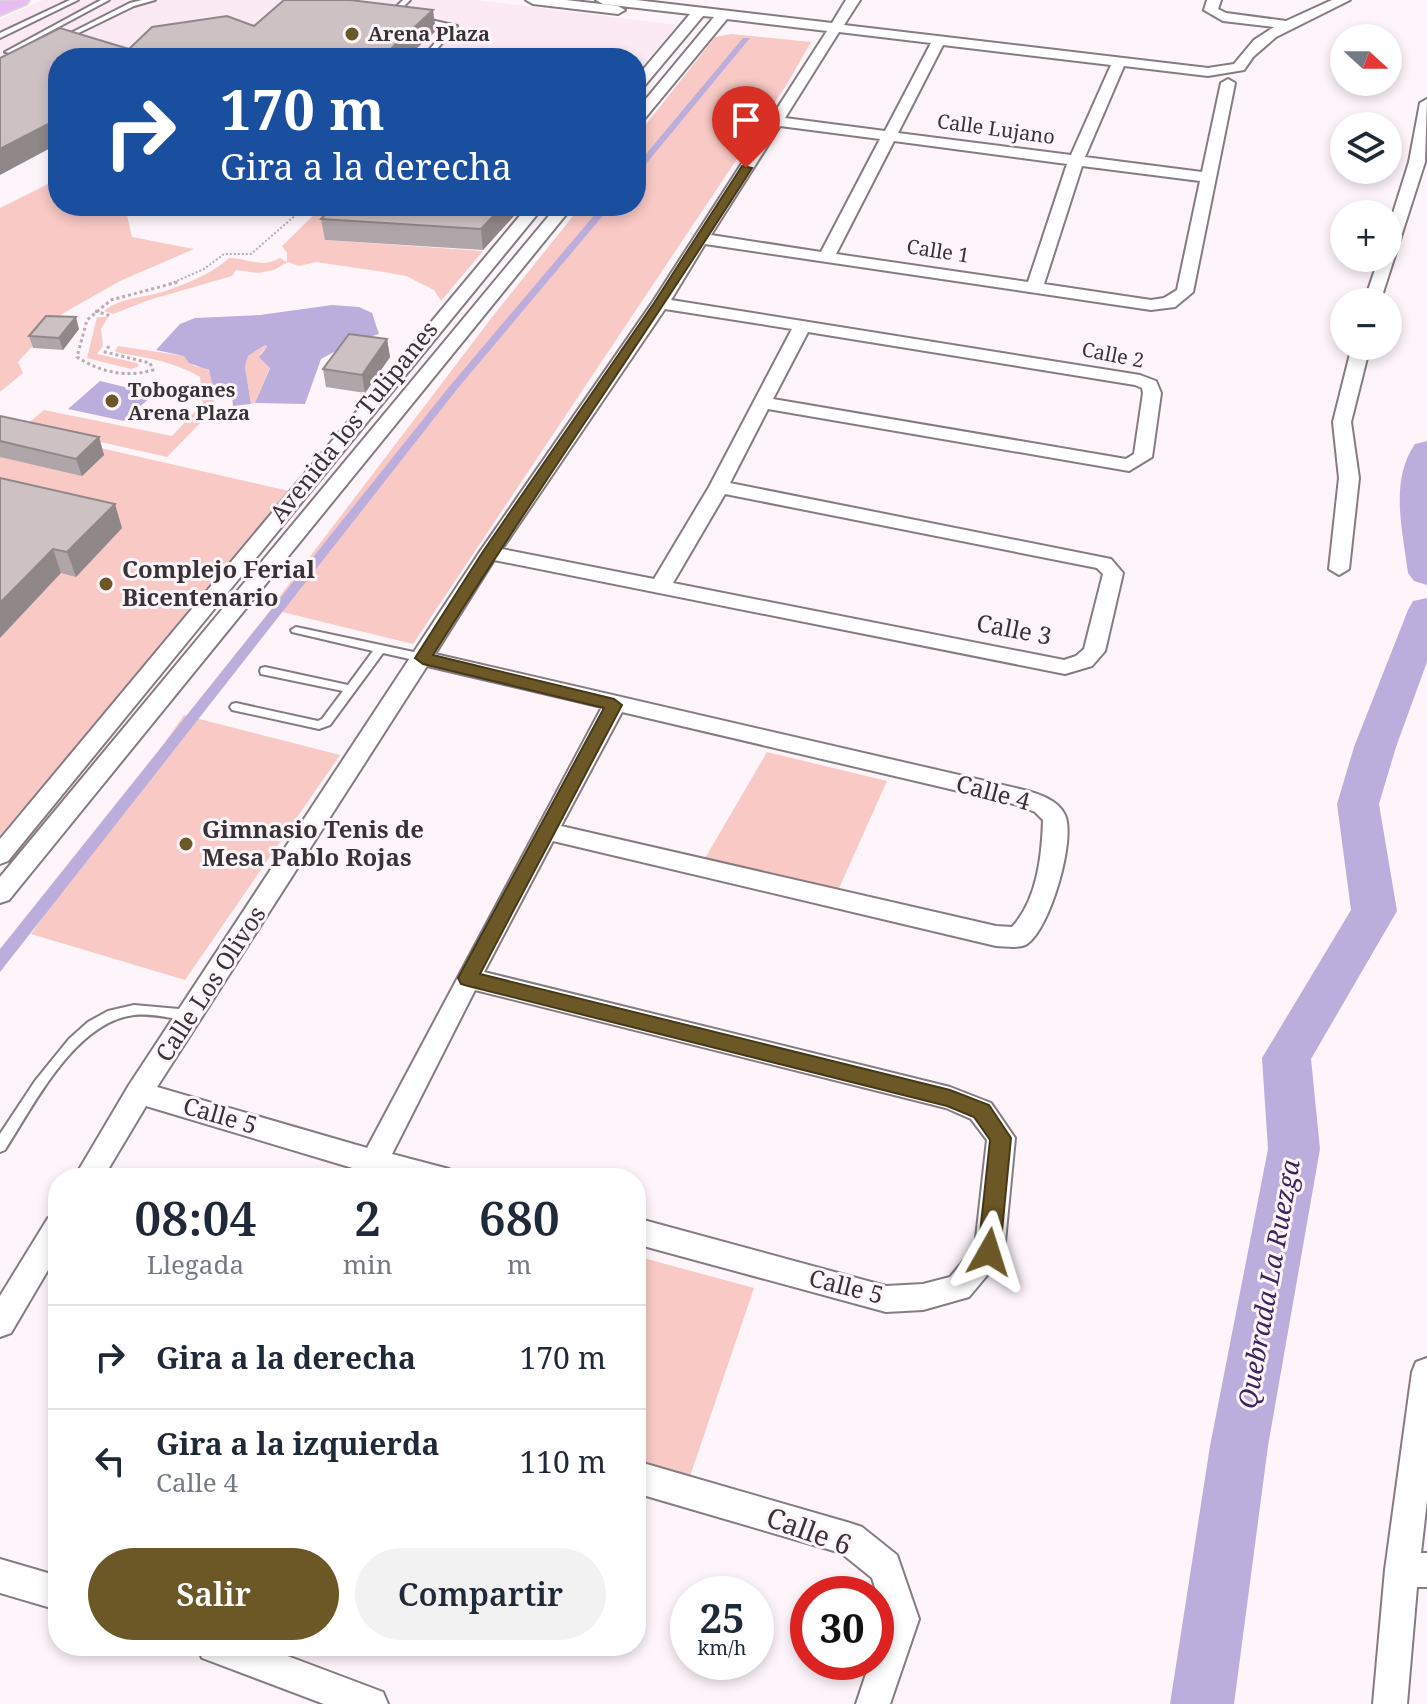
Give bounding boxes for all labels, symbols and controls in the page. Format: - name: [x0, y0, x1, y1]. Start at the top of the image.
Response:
- place label: Arena Plaza: [368, 20, 490, 47]
- north arrow: [1330, 24, 1402, 96]
- map controls: [1330, 24, 1402, 360]
- marker: Arena Plaza: [343, 25, 361, 43]
- text: 170 m: [220, 70, 385, 146]
- icon: right: [88, 80, 192, 184]
- pin: [712, 86, 780, 168]
- icon: arrive: [724, 98, 768, 142]
- street label: Calle Lujano: [935, 107, 1057, 150]
- button: layers: [1330, 112, 1402, 184]
- text: Gira a la derecha: [220, 142, 512, 191]
- button: +: [1330, 200, 1402, 272]
- street label: Calle 1: [905, 232, 971, 269]
- button: −: [1330, 288, 1402, 360]
- street label: Avenida los Tulipanes: [261, 313, 445, 529]
- street label: Calle 2: [1080, 335, 1147, 374]
- place label: Toboganes Arena Plaza: [128, 376, 250, 426]
- marker: Toboganes Arena Plaza: [103, 392, 121, 410]
- place label: Complejo Ferial Bicentenario: [122, 552, 315, 613]
- marker: Complejo Ferial Bicentenario: [97, 575, 115, 593]
- street label: Calle 3: [974, 605, 1055, 652]
- street label: Calle 4: [953, 766, 1035, 817]
- place label: Gimnasio Tenis de Mesa Pablo Rojas: [202, 812, 424, 873]
- marker: Gimnasio Tenis de Mesa Pablo Rojas: [177, 835, 195, 853]
- street label: Calle Los Olivos: [147, 899, 272, 1067]
- street label: Calle 5: [180, 1088, 261, 1141]
- water label: Quebrada La Ruezga: [1228, 1156, 1308, 1411]
- text: 08:04: [134, 1185, 257, 1250]
- text: 2: [354, 1185, 381, 1250]
- text: 680: [479, 1185, 560, 1250]
- position arrow: [947, 1210, 1031, 1294]
- text: Llegada: [147, 1246, 244, 1282]
- text: min: [343, 1246, 392, 1282]
- text: m: [507, 1246, 532, 1282]
- street label: Calle 5: [806, 1260, 887, 1311]
- icon: right: [88, 1335, 132, 1379]
- text: Gira a la derecha: [156, 1337, 416, 1378]
- text: 170 m: [520, 1337, 606, 1378]
- text: Gira a la izquierda: [156, 1423, 439, 1464]
- icon: left: [88, 1439, 132, 1483]
- text: 110 m: [520, 1441, 606, 1482]
- text: Calle 4: [156, 1464, 238, 1500]
- street label: Calle 6: [761, 1497, 857, 1563]
- button: Salir: [88, 1548, 339, 1640]
- button: Compartir: [355, 1548, 606, 1640]
- speed limit sign: 30: [790, 1576, 894, 1680]
- text: 25: [699, 1590, 745, 1645]
- text: km/h: [697, 1634, 747, 1661]

